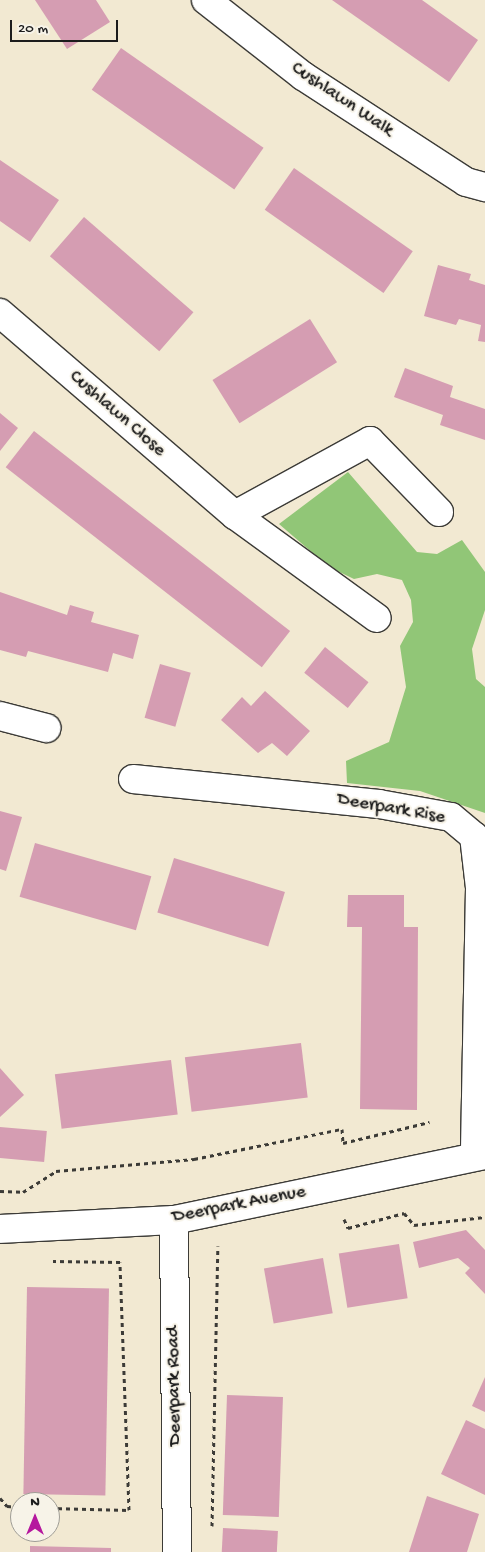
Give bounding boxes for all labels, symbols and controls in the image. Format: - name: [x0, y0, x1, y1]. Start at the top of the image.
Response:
- scale bar: [12, 10, 120, 42]
- text: 20 m: [18, 20, 48, 38]
- street label: Cushlawn Walk: [286, 57, 398, 143]
- street label: Cushlawn Close: [64, 366, 170, 462]
- street label: Deerpark Rise: [335, 788, 447, 830]
- street label: Deerpark Avenue: [170, 1181, 308, 1229]
- street label: Deerpark Road: [163, 1326, 187, 1446]
- north arrow: [10, 1492, 60, 1542]
- text: N: [30, 1494, 40, 1511]

